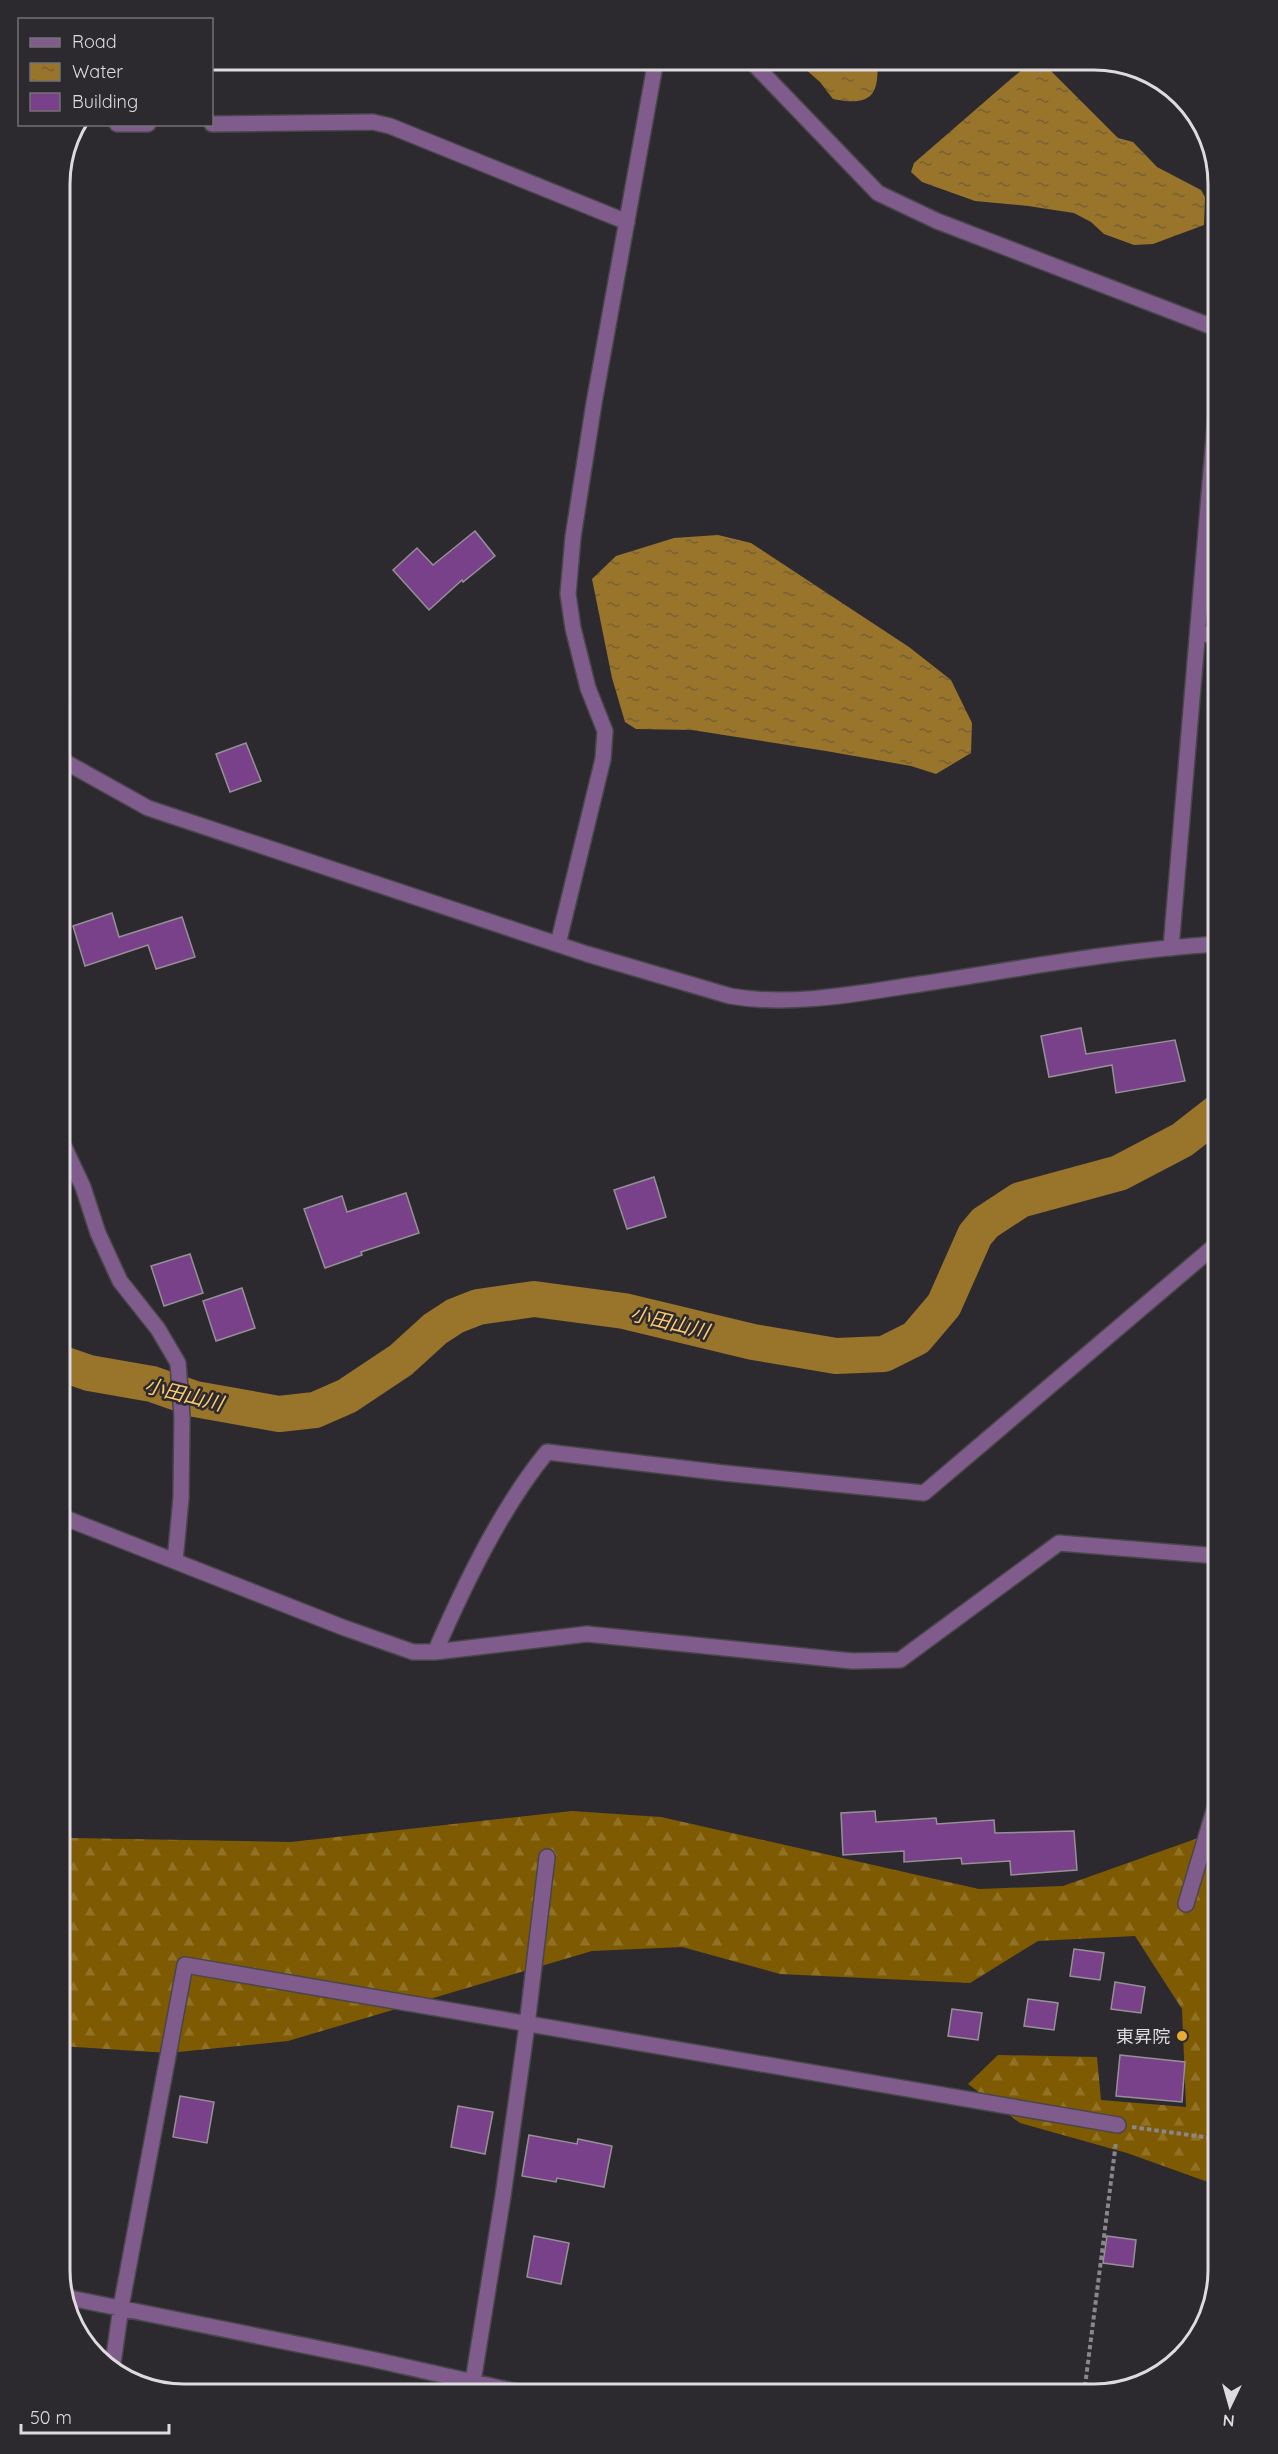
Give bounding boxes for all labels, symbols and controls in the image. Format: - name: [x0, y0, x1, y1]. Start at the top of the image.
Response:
- legend: [18, 18, 213, 126]
- text: Road: [72, 30, 117, 53]
- text: Water: [72, 60, 123, 83]
- text: Building: [72, 90, 138, 113]
- water label: 小田山川: [628, 1300, 714, 1344]
- water label: 小田山川: [142, 1372, 228, 1416]
- place label: 東昇院: [1116, 2025, 1170, 2048]
- marker: 東昇院: [1175, 2029, 1189, 2043]
- north arrow: [1200, 2376, 1260, 2436]
- scale bar: [21, 2397, 170, 2435]
- text: 50 m: [30, 2406, 72, 2429]
- text: N: [1222, 2410, 1235, 2431]

